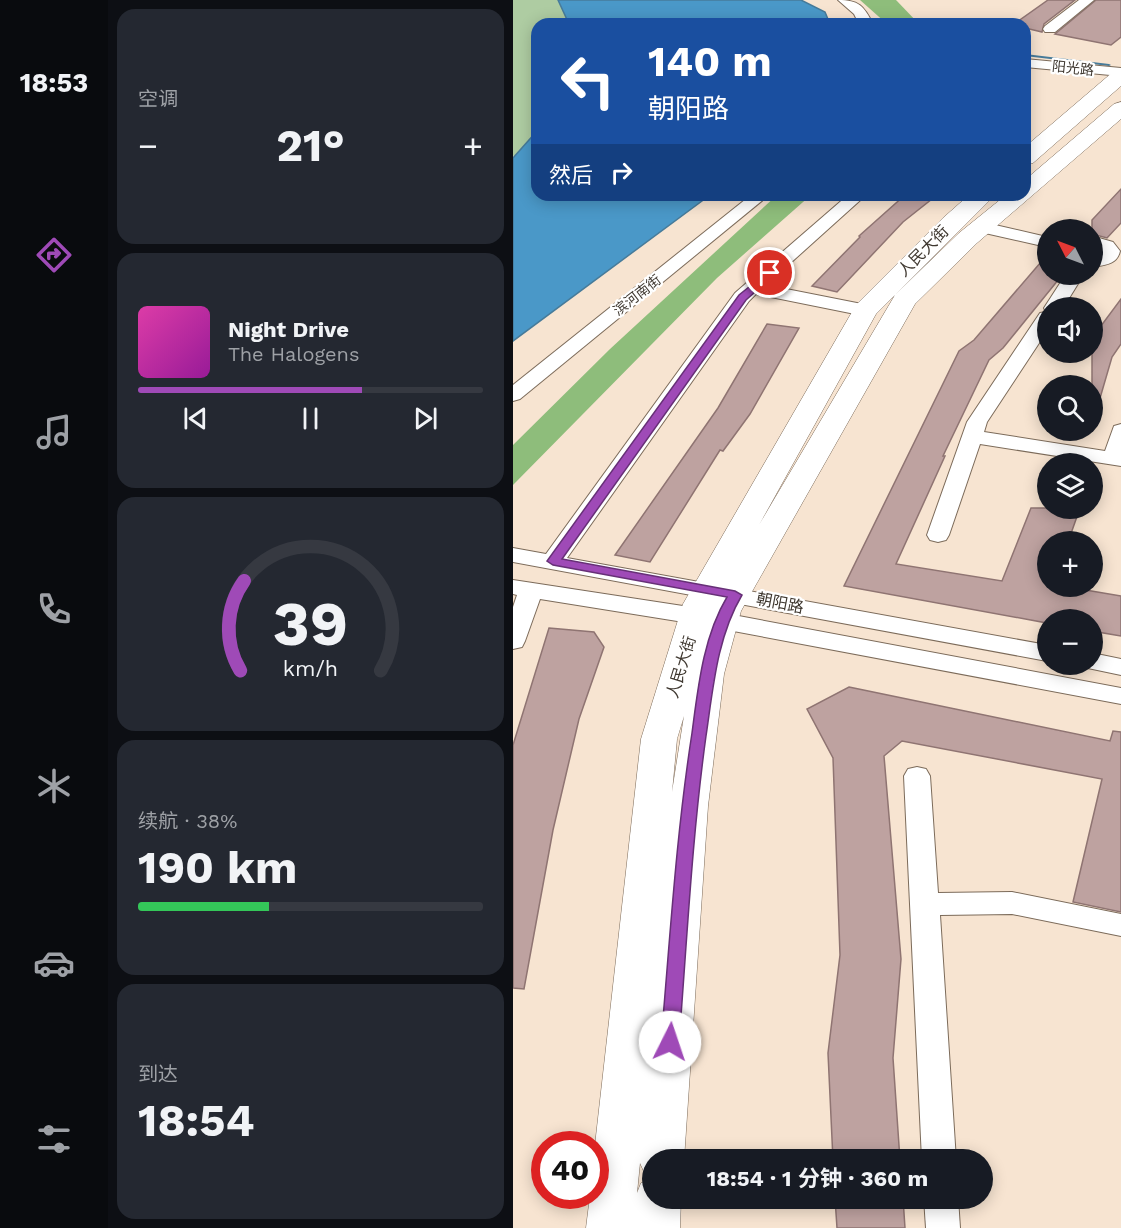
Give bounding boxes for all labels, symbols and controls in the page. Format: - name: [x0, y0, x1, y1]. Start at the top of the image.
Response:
- text: 140 m: [648, 37, 772, 86]
- icon: left: [549, 42, 627, 120]
- street label: 阳光路: [1051, 58, 1095, 78]
- text: 18:53: [20, 67, 88, 99]
- text: 空调: [138, 87, 178, 111]
- text: 朝阳路: [648, 93, 729, 125]
- text: 21°: [276, 119, 345, 172]
- text: −: [138, 126, 158, 165]
- text: +: [463, 126, 483, 165]
- icon: right: [605, 156, 638, 189]
- text: 然后: [549, 163, 593, 188]
- north arrow: [1037, 219, 1103, 285]
- map controls: [1037, 219, 1103, 675]
- street label: 人民大街: [894, 222, 952, 280]
- icon: directions: [33, 234, 75, 276]
- pin: [744, 247, 795, 298]
- icon: arrive: [753, 256, 786, 289]
- street label: 滨河南街: [610, 271, 664, 319]
- button: sound: [1037, 297, 1103, 363]
- text: Night Drive: [228, 317, 349, 342]
- text: The Halogens: [228, 342, 360, 366]
- button: search: [1037, 375, 1103, 441]
- icon: previous: [179, 402, 212, 435]
- icon: pause: [294, 402, 327, 435]
- icon: next: [409, 402, 442, 435]
- icon: music: [33, 411, 75, 453]
- button: layers: [1037, 453, 1103, 519]
- button: +: [1037, 531, 1103, 597]
- text: 39: [273, 587, 348, 660]
- icon: phone: [33, 588, 75, 630]
- street label: 朝阳路: [755, 589, 805, 617]
- button: −: [1037, 609, 1103, 675]
- street label: 人民大街: [663, 634, 699, 700]
- text: km/h: [283, 656, 338, 681]
- icon: climate: [33, 765, 75, 807]
- text: 续航 · 38%: [138, 809, 237, 833]
- text: 190 km: [138, 841, 297, 894]
- icon: car: [33, 942, 75, 984]
- position arrow: [638, 1010, 702, 1074]
- text: 到达: [138, 1062, 178, 1086]
- text: 18:54: [138, 1094, 255, 1147]
- icon: filters: [33, 1118, 75, 1160]
- speed limit sign: 40: [531, 1131, 609, 1209]
- text: 18:54 · 1 分钟 · 360 m: [707, 1166, 928, 1191]

